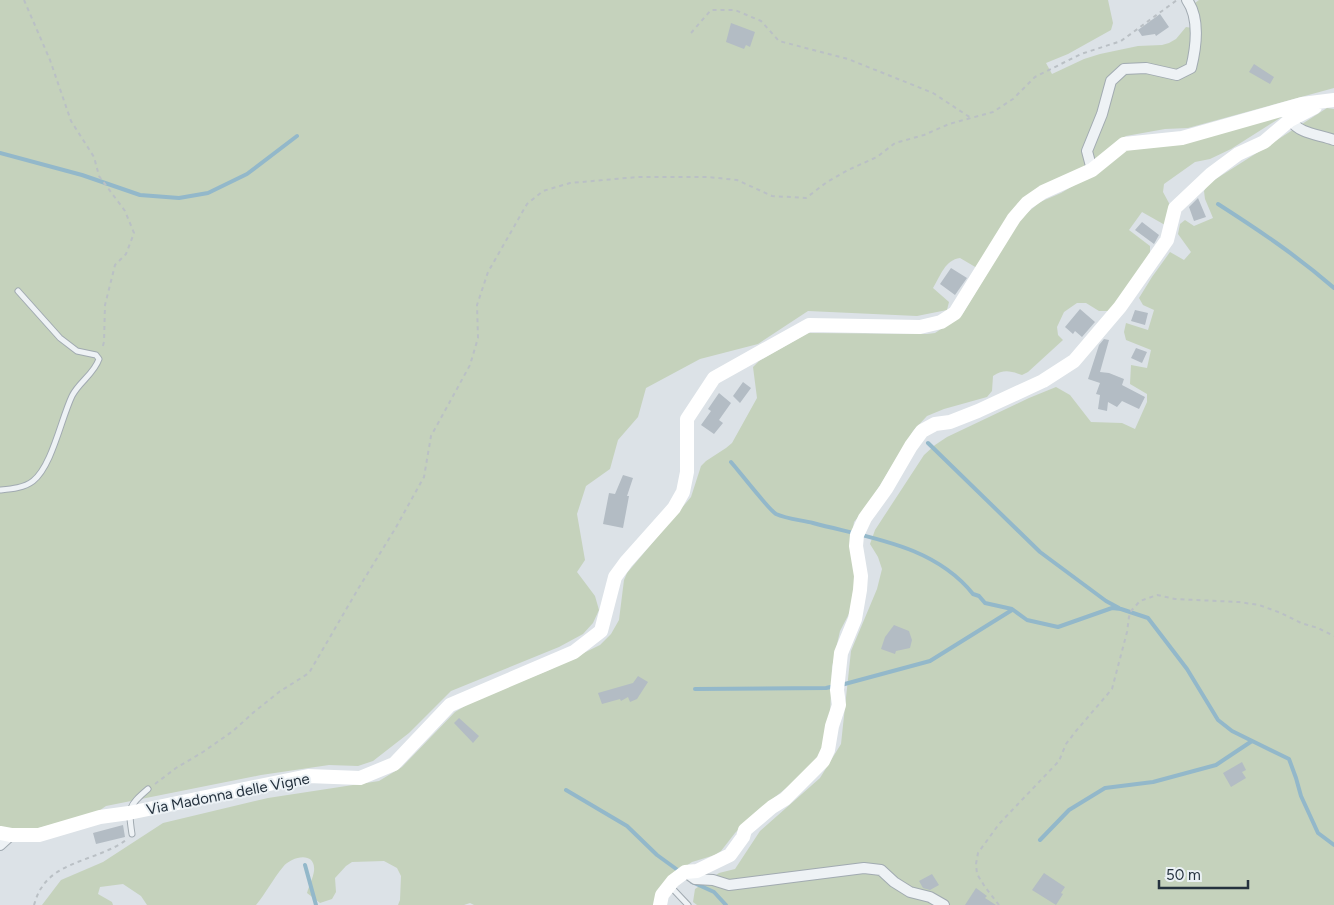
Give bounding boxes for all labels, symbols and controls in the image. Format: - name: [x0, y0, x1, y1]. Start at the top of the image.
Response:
- street label: Via Madonna delle Vigne: [145, 769, 311, 819]
- scale bar: [1159, 858, 1248, 890]
- text: 50 m: [1166, 866, 1201, 884]

